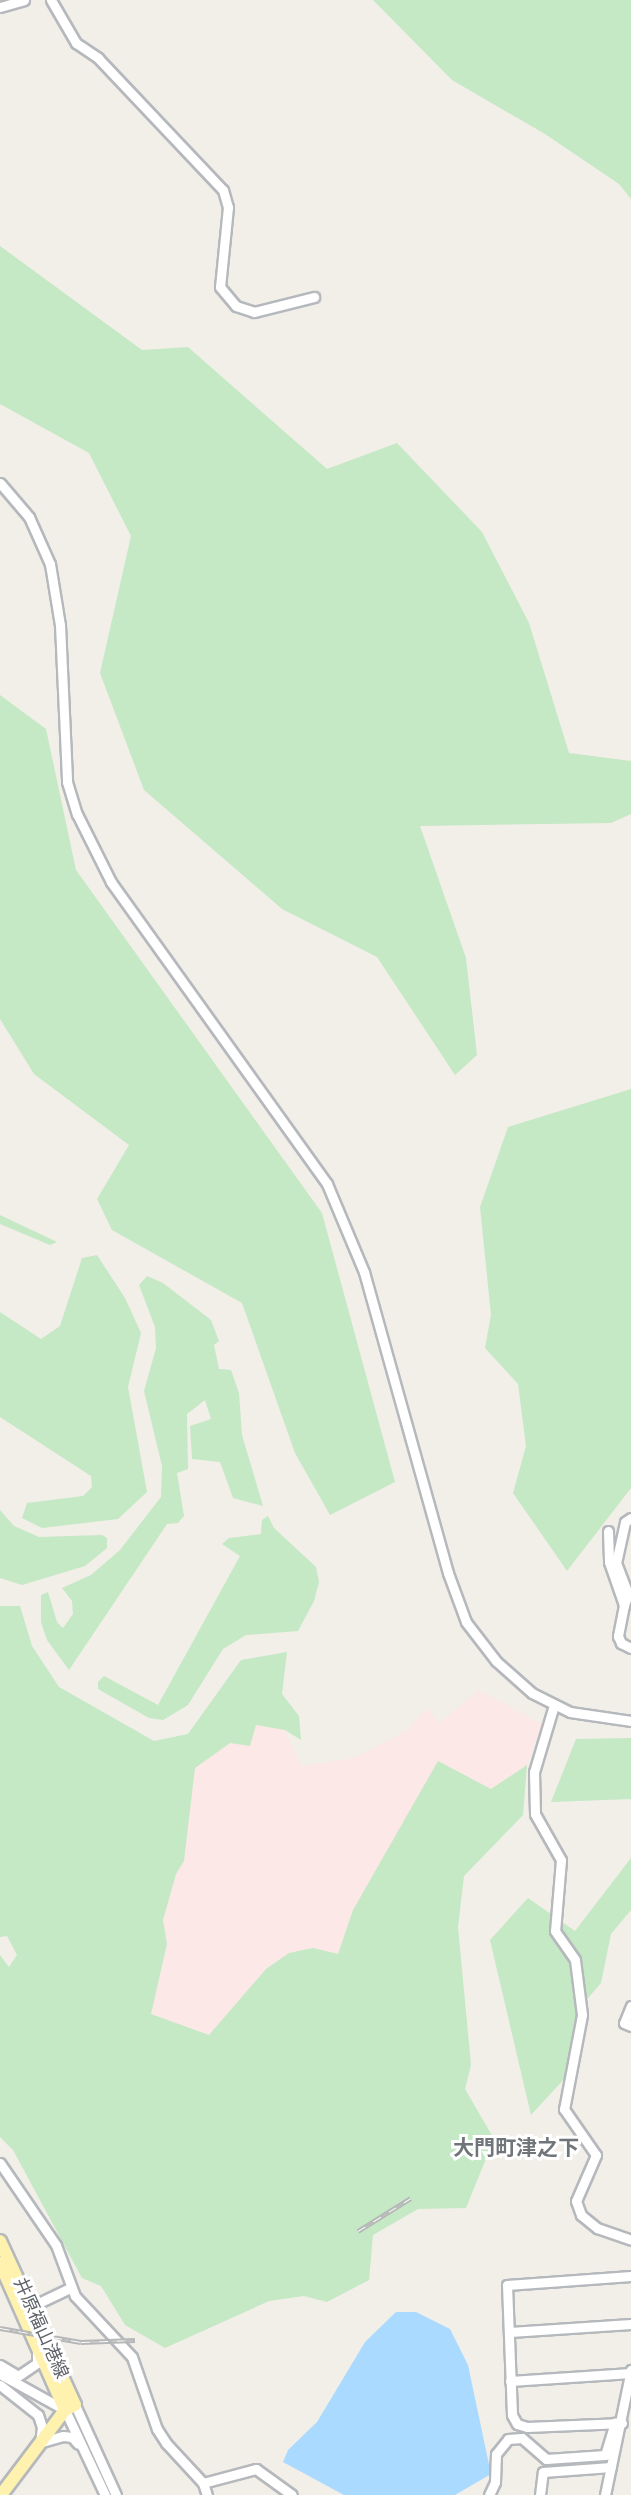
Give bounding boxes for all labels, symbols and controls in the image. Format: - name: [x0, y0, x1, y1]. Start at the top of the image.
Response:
- district label: 大門町津之下: [453, 2135, 579, 2161]
- street label: 井原福山港線: [9, 2274, 73, 2382]

